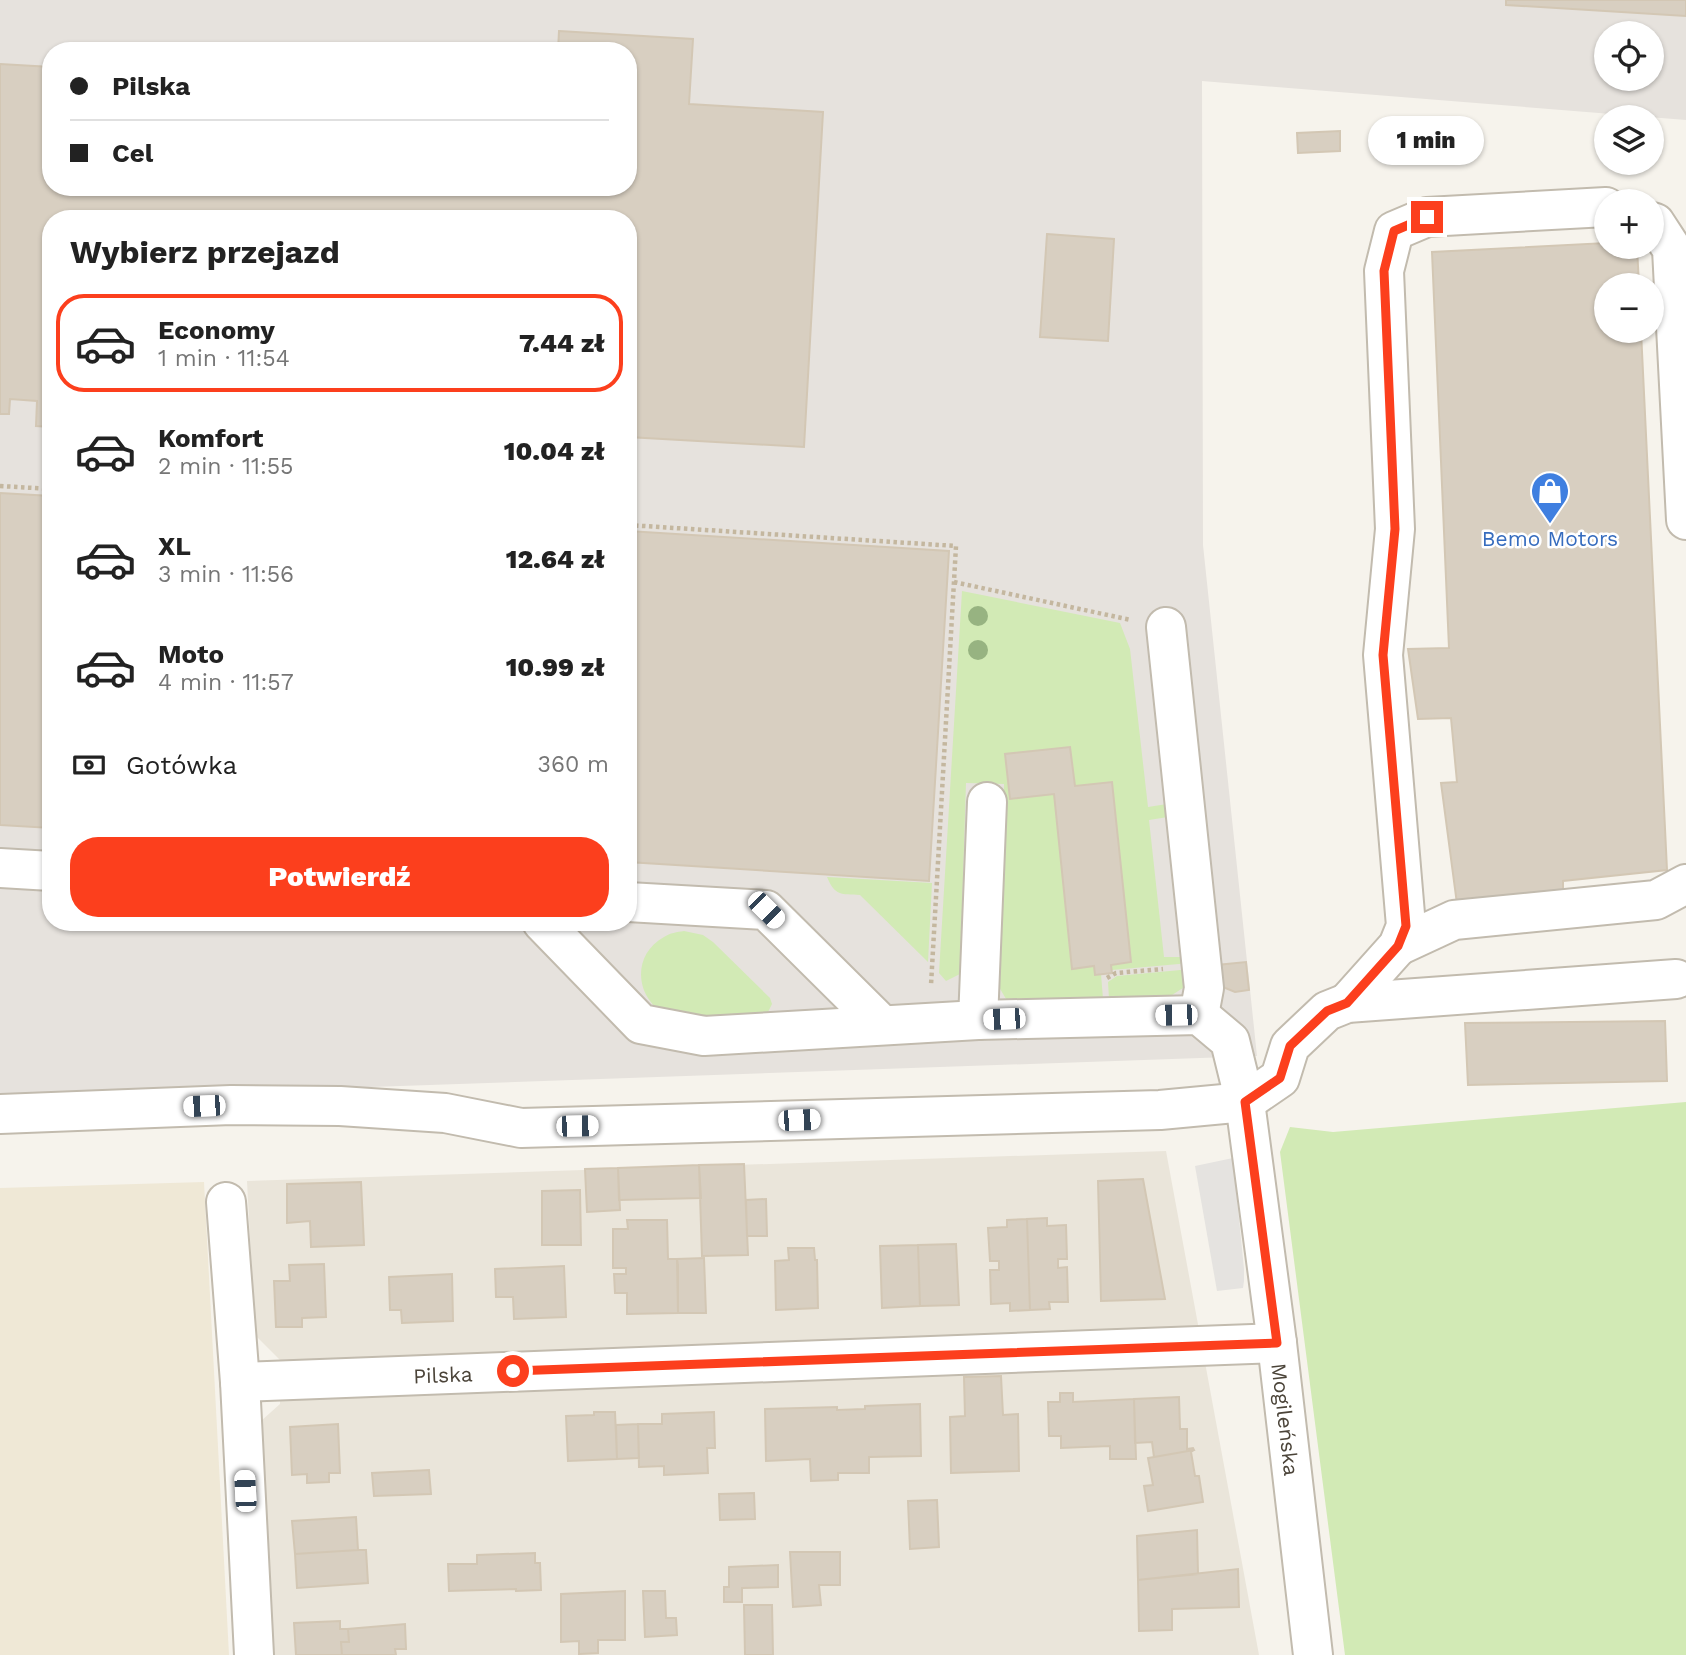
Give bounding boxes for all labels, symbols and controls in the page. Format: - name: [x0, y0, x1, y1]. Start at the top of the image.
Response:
- map controls: [1594, 21, 1664, 343]
- button: locate: [1594, 21, 1664, 91]
- text: Pilska: [112, 71, 190, 101]
- button: layers: [1594, 105, 1664, 175]
- callout: 1 min: [1369, 116, 1485, 164]
- text: 1 min: [1396, 127, 1456, 154]
- text: Cel: [112, 138, 153, 168]
- button: +: [1594, 189, 1664, 259]
- route end: [1411, 201, 1443, 233]
- text: Wybierz przejazd: [70, 233, 340, 271]
- button: −: [1594, 273, 1664, 343]
- icon: car: [74, 312, 137, 375]
- text: Economy: [158, 315, 275, 345]
- text: 7.44 zł: [519, 328, 605, 358]
- text: 1 min · 11:54: [158, 345, 290, 372]
- icon: car: [74, 420, 137, 483]
- text: Komfort: [158, 423, 263, 453]
- text: 10.04 zł: [504, 436, 605, 466]
- text: 2 min · 11:55: [158, 453, 293, 480]
- shop icon: Bemo Motors: [1529, 470, 1571, 525]
- place label: Bemo Motors: [1482, 526, 1618, 551]
- icon: car: [74, 528, 137, 591]
- text: XL: [158, 531, 191, 561]
- text: 12.64 zł: [506, 544, 605, 574]
- text: 3 min · 11:56: [158, 561, 294, 588]
- icon: car: [74, 636, 137, 699]
- text: Moto: [158, 639, 224, 669]
- text: 10.99 zł: [506, 652, 605, 682]
- text: 4 min · 11:57: [158, 669, 294, 696]
- icon: cash: [70, 746, 108, 784]
- text: Gotówka: [126, 750, 237, 780]
- text: 360 m: [538, 751, 609, 778]
- button: Potwierdź: [70, 837, 609, 917]
- car: [744, 888, 789, 932]
- car: [1155, 1004, 1198, 1026]
- car: [983, 1008, 1026, 1030]
- car: [183, 1095, 226, 1117]
- car: [778, 1109, 821, 1131]
- car: [556, 1115, 599, 1137]
- route start: [497, 1355, 529, 1387]
- street label: Pilska: [413, 1361, 473, 1388]
- street label: Mogileńska: [1267, 1362, 1305, 1477]
- car: [234, 1469, 257, 1513]

